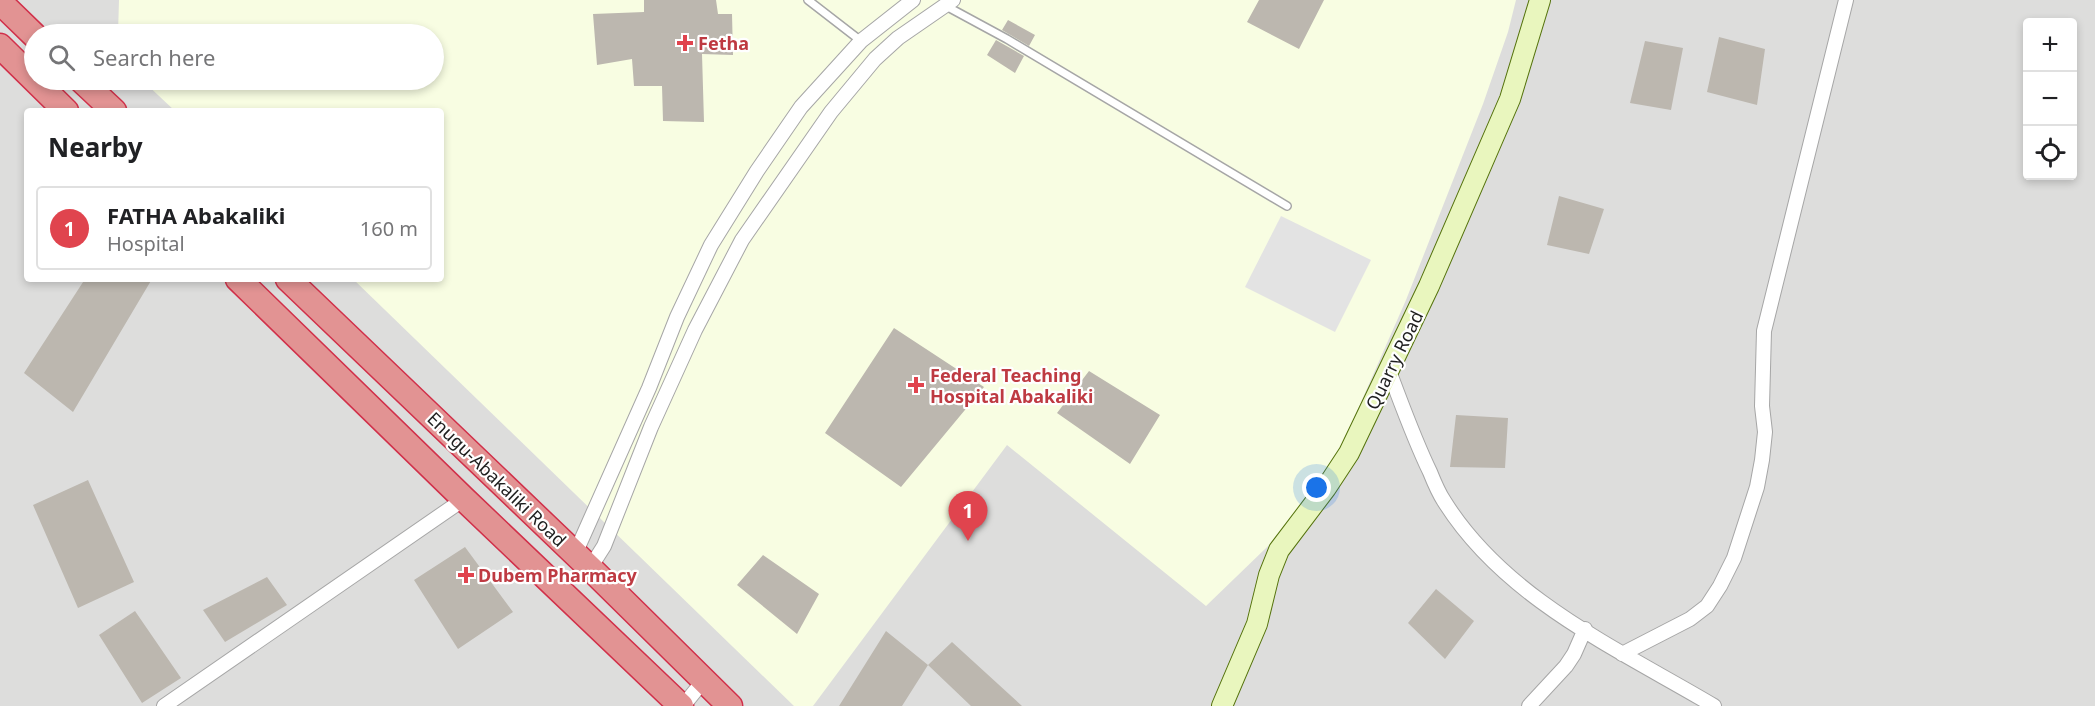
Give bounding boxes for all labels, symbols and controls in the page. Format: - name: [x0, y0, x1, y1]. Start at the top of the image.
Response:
- map controls: [2023, 18, 2077, 180]
- button: +: [2023, 18, 2077, 72]
- search box: [24, 24, 444, 90]
- place label: Fetha: [698, 31, 749, 55]
- marker: Fetha: [676, 34, 694, 52]
- icon: search: [45, 41, 78, 74]
- text: Search here: [93, 42, 215, 72]
- button: −: [2023, 72, 2077, 126]
- button: locate: [2023, 126, 2077, 180]
- text: Nearby: [48, 129, 143, 165]
- text: FATHA Abakaliki: [107, 200, 285, 230]
- text: 1: [64, 215, 75, 242]
- text: 160 m: [360, 215, 418, 242]
- text: Hospital: [107, 230, 185, 257]
- street label: Quarry Road: [1360, 307, 1428, 413]
- place label: Federal Teaching Hospital Abakaliki: [930, 363, 1093, 408]
- marker: Federal Teaching Hospital Abakaliki: [907, 376, 925, 394]
- street label: Enugu-Abakaliki Road: [422, 406, 572, 552]
- your location: [1302, 473, 1331, 502]
- pin: 1: [948, 492, 988, 541]
- place label: Dubem Pharmacy: [478, 563, 638, 587]
- marker: Dubem Pharmacy: [459, 568, 473, 582]

